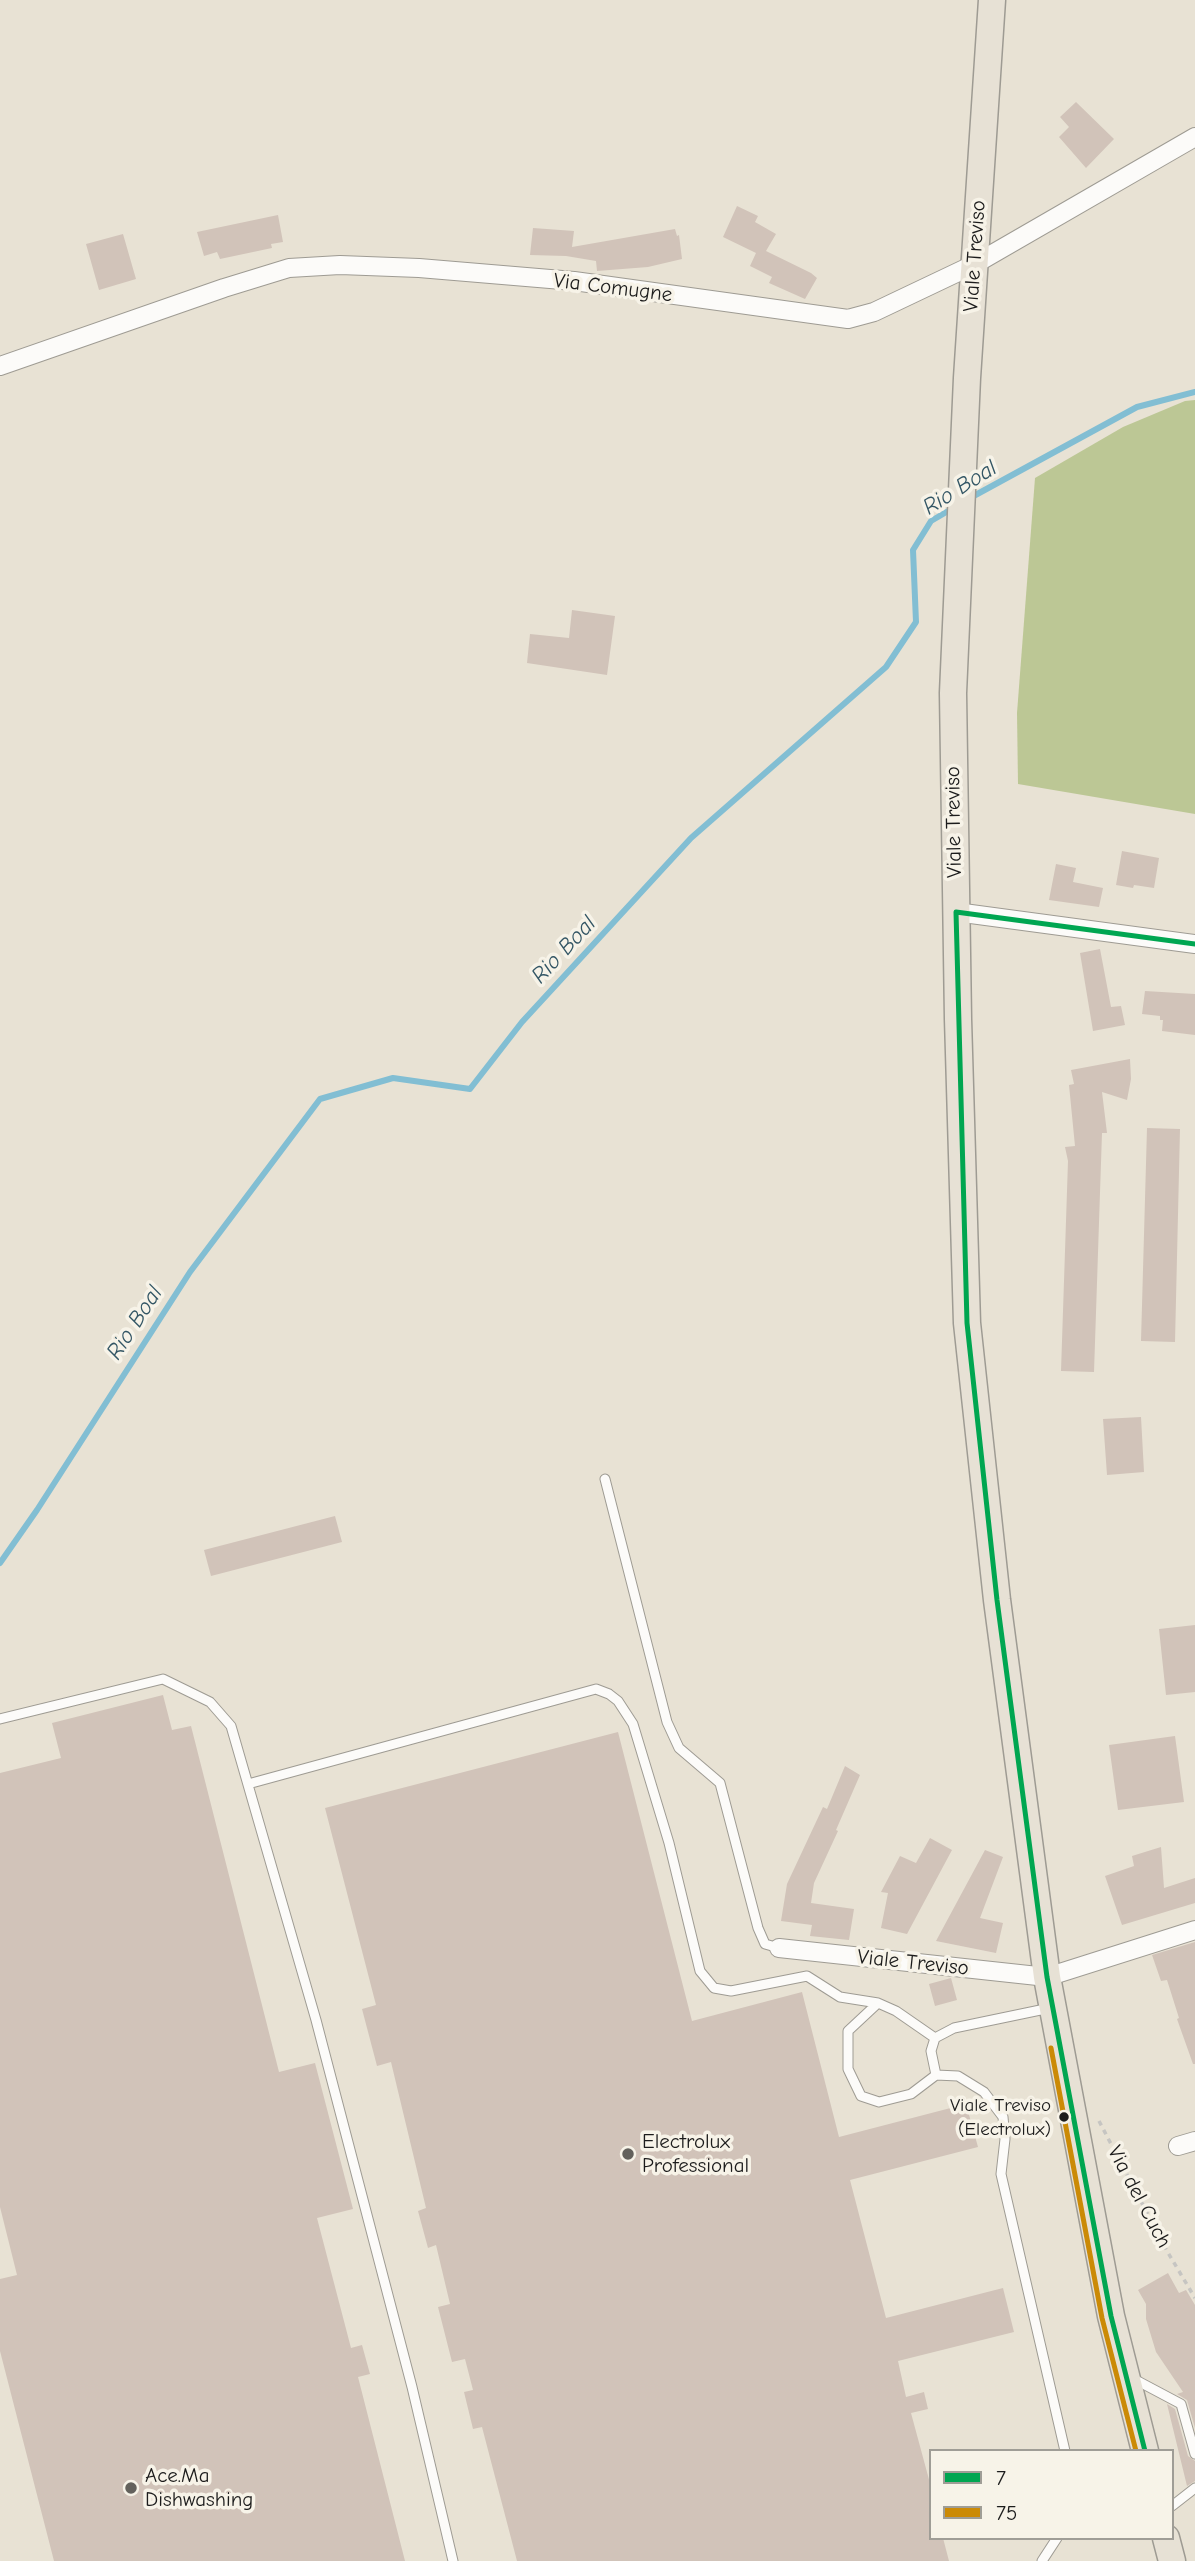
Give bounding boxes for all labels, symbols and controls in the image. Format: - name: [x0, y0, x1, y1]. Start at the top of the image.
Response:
- street label: Viale Treviso: [959, 199, 991, 313]
- street label: Via Comugne: [552, 268, 674, 308]
- water label: Rio Boal: [918, 455, 1002, 521]
- street label: Viale Treviso: [940, 766, 968, 878]
- water label: Rio Boal: [526, 911, 602, 989]
- water label: Rio Boal: [101, 1281, 169, 1365]
- street label: Viale Treviso: [856, 1945, 970, 1981]
- place label: Viale Treviso (Electrolux): [950, 2095, 1051, 2139]
- marker: Viale Treviso (Electrolux): [1057, 2110, 1071, 2124]
- place label: Electrolux Professional: [642, 2129, 749, 2179]
- street label: Via del Cuch: [1102, 2142, 1176, 2252]
- marker: Electrolux Professional: [620, 2146, 636, 2162]
- legend: [929, 2449, 1174, 2540]
- place label: Ace.Ma Dishwashing: [145, 2463, 253, 2513]
- text: 7: [996, 2466, 1006, 2490]
- marker: Ace.Ma Dishwashing: [123, 2480, 139, 2496]
- text: 75: [996, 2501, 1017, 2525]

